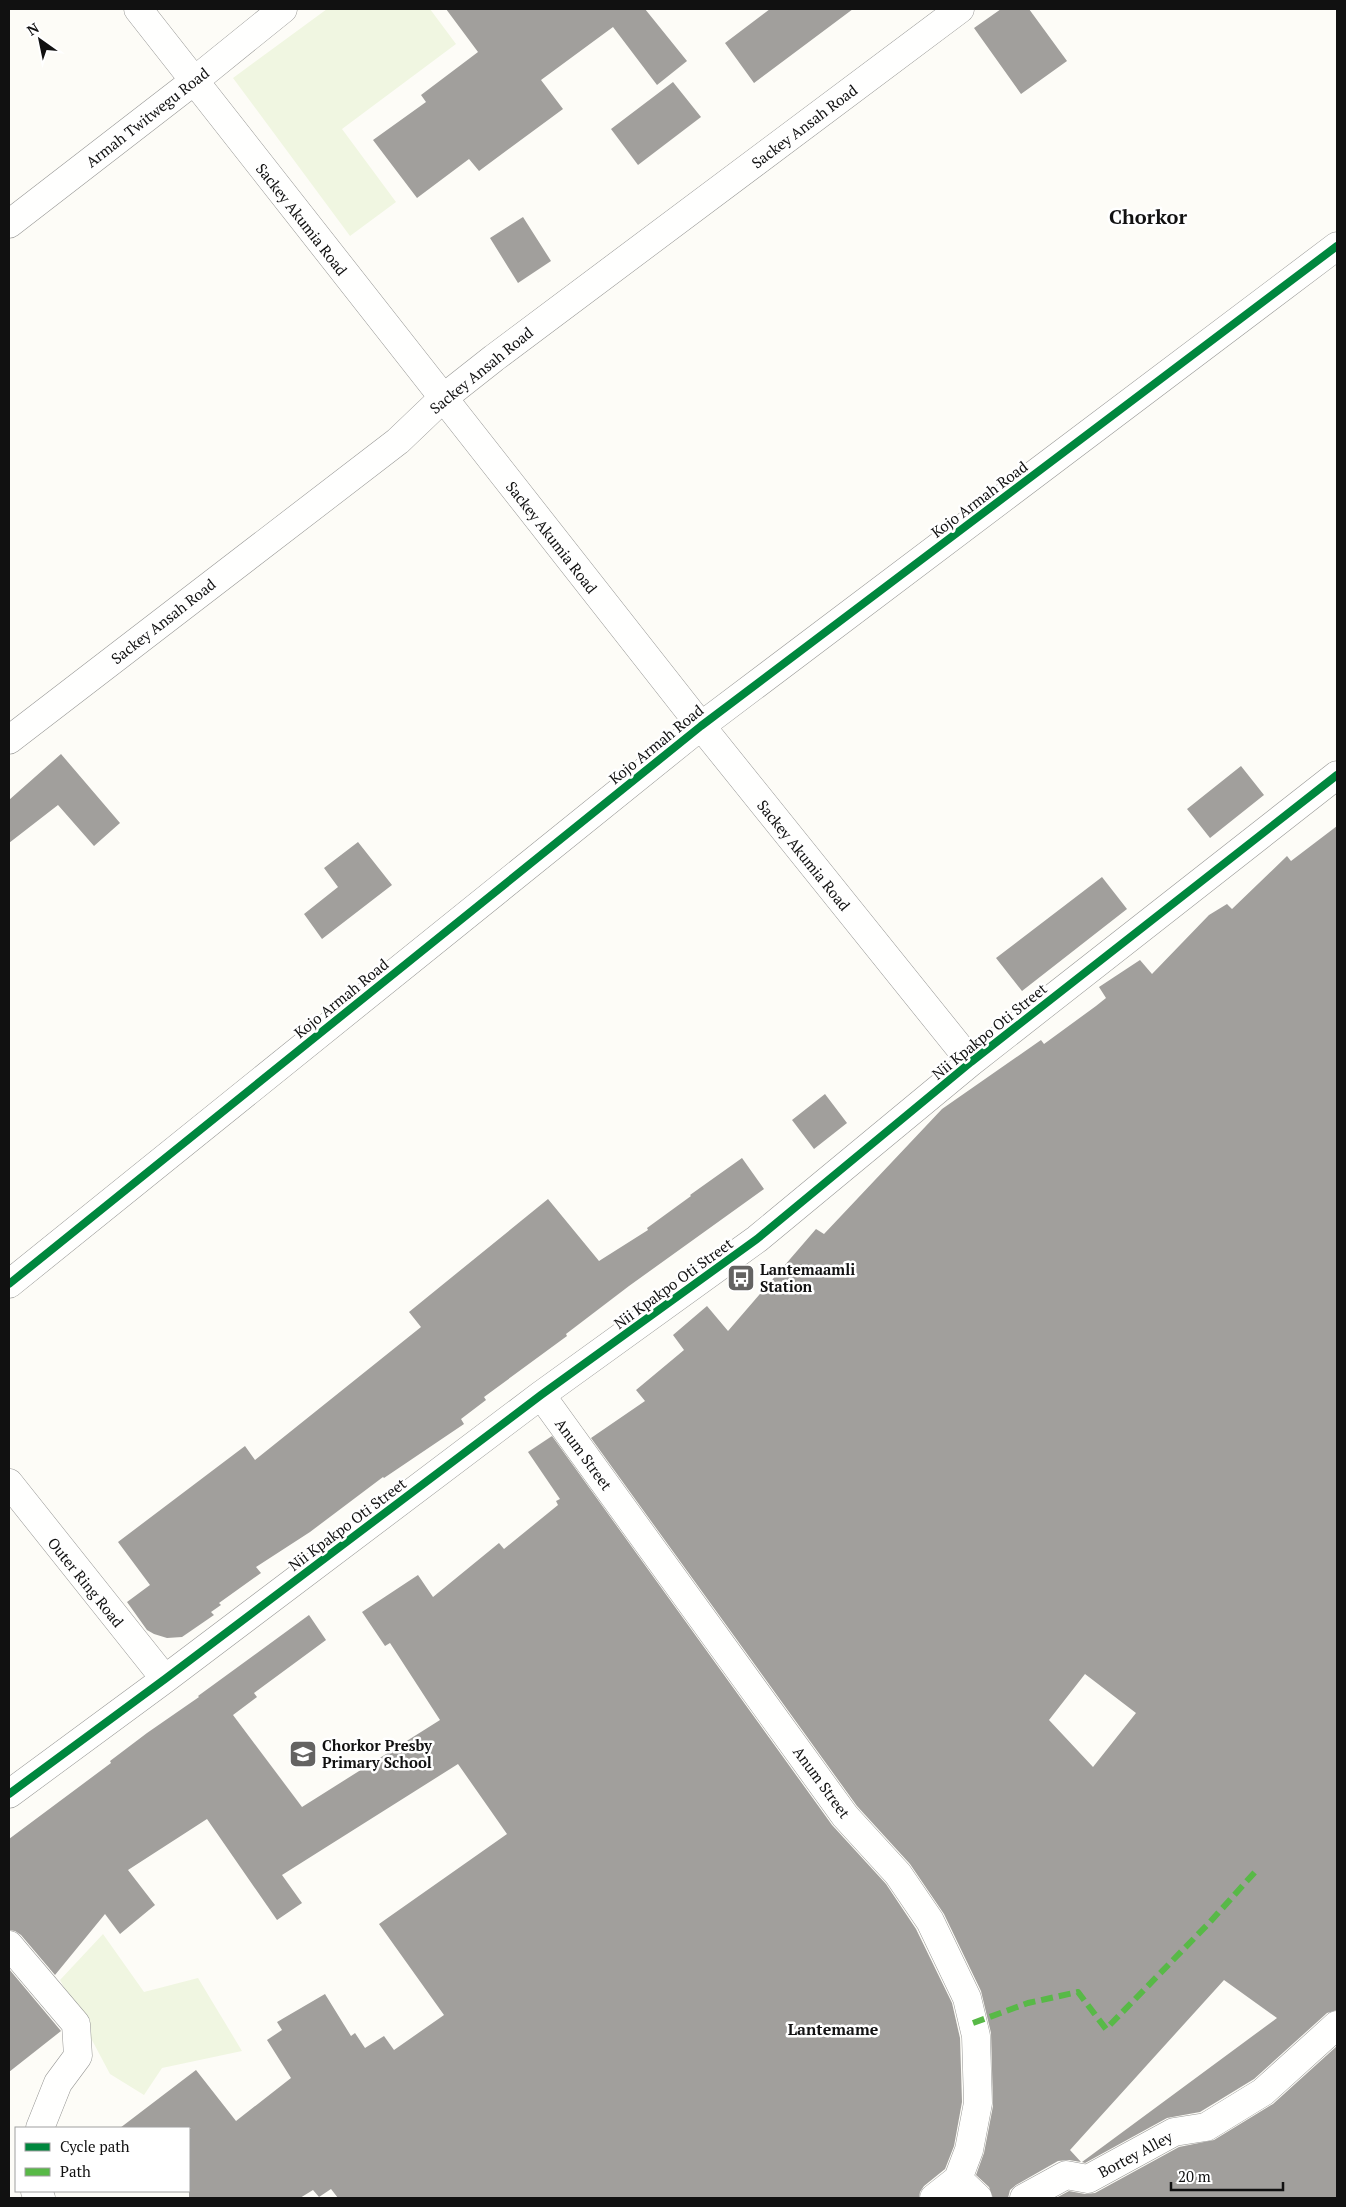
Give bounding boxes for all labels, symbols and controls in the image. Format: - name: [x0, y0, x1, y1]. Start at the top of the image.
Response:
- north arrow: [15, 15, 65, 65]
- text: N: [23, 18, 43, 40]
- street label: Armah Twitwegu Road: [81, 63, 213, 171]
- street label: Sackey Ansah Road: [747, 80, 861, 172]
- street label: Sackey Akumia Road: [252, 159, 352, 279]
- district label: Chorkor: [1109, 203, 1187, 230]
- street label: Sackey Ansah Road: [425, 322, 537, 418]
- street label: Kojo Armah Road: [927, 456, 1031, 542]
- street label: Sackey Akumia Road: [502, 477, 602, 597]
- street label: Sackey Ansah Road: [107, 574, 219, 668]
- street label: Kojo Armah Road: [605, 700, 707, 788]
- street label: Sackey Akumia Road: [753, 795, 855, 915]
- street label: Kojo Armah Road: [290, 954, 392, 1042]
- street label: Nii Kpakpo Oti Street: [927, 978, 1051, 1084]
- street label: Nii Kpakpo Oti Street: [610, 1233, 737, 1333]
- place label: Lantemaamli Station: [760, 1259, 855, 1296]
- bus stop icon: Lantemaamli Station: [726, 1263, 756, 1293]
- street label: Anum Street: [551, 1414, 617, 1494]
- street label: Nii Kpakpo Oti Street: [284, 1473, 410, 1575]
- street label: Outer Ring Road: [44, 1533, 128, 1631]
- place label: Chorkor Presby Primary School: [322, 1735, 433, 1772]
- school or university icon: Chorkor Presby Primary School: [288, 1739, 318, 1769]
- street label: Anum Street: [789, 1742, 855, 1822]
- district label: Lantemame: [788, 2018, 879, 2040]
- street label: Bortey Alley: [1094, 2126, 1176, 2182]
- legend: [15, 2127, 190, 2192]
- text: Cycle path: [60, 2136, 130, 2156]
- scale bar: [1171, 2160, 1284, 2192]
- text: Path: [60, 2161, 91, 2181]
- text: 20 m: [1178, 2166, 1211, 2186]

